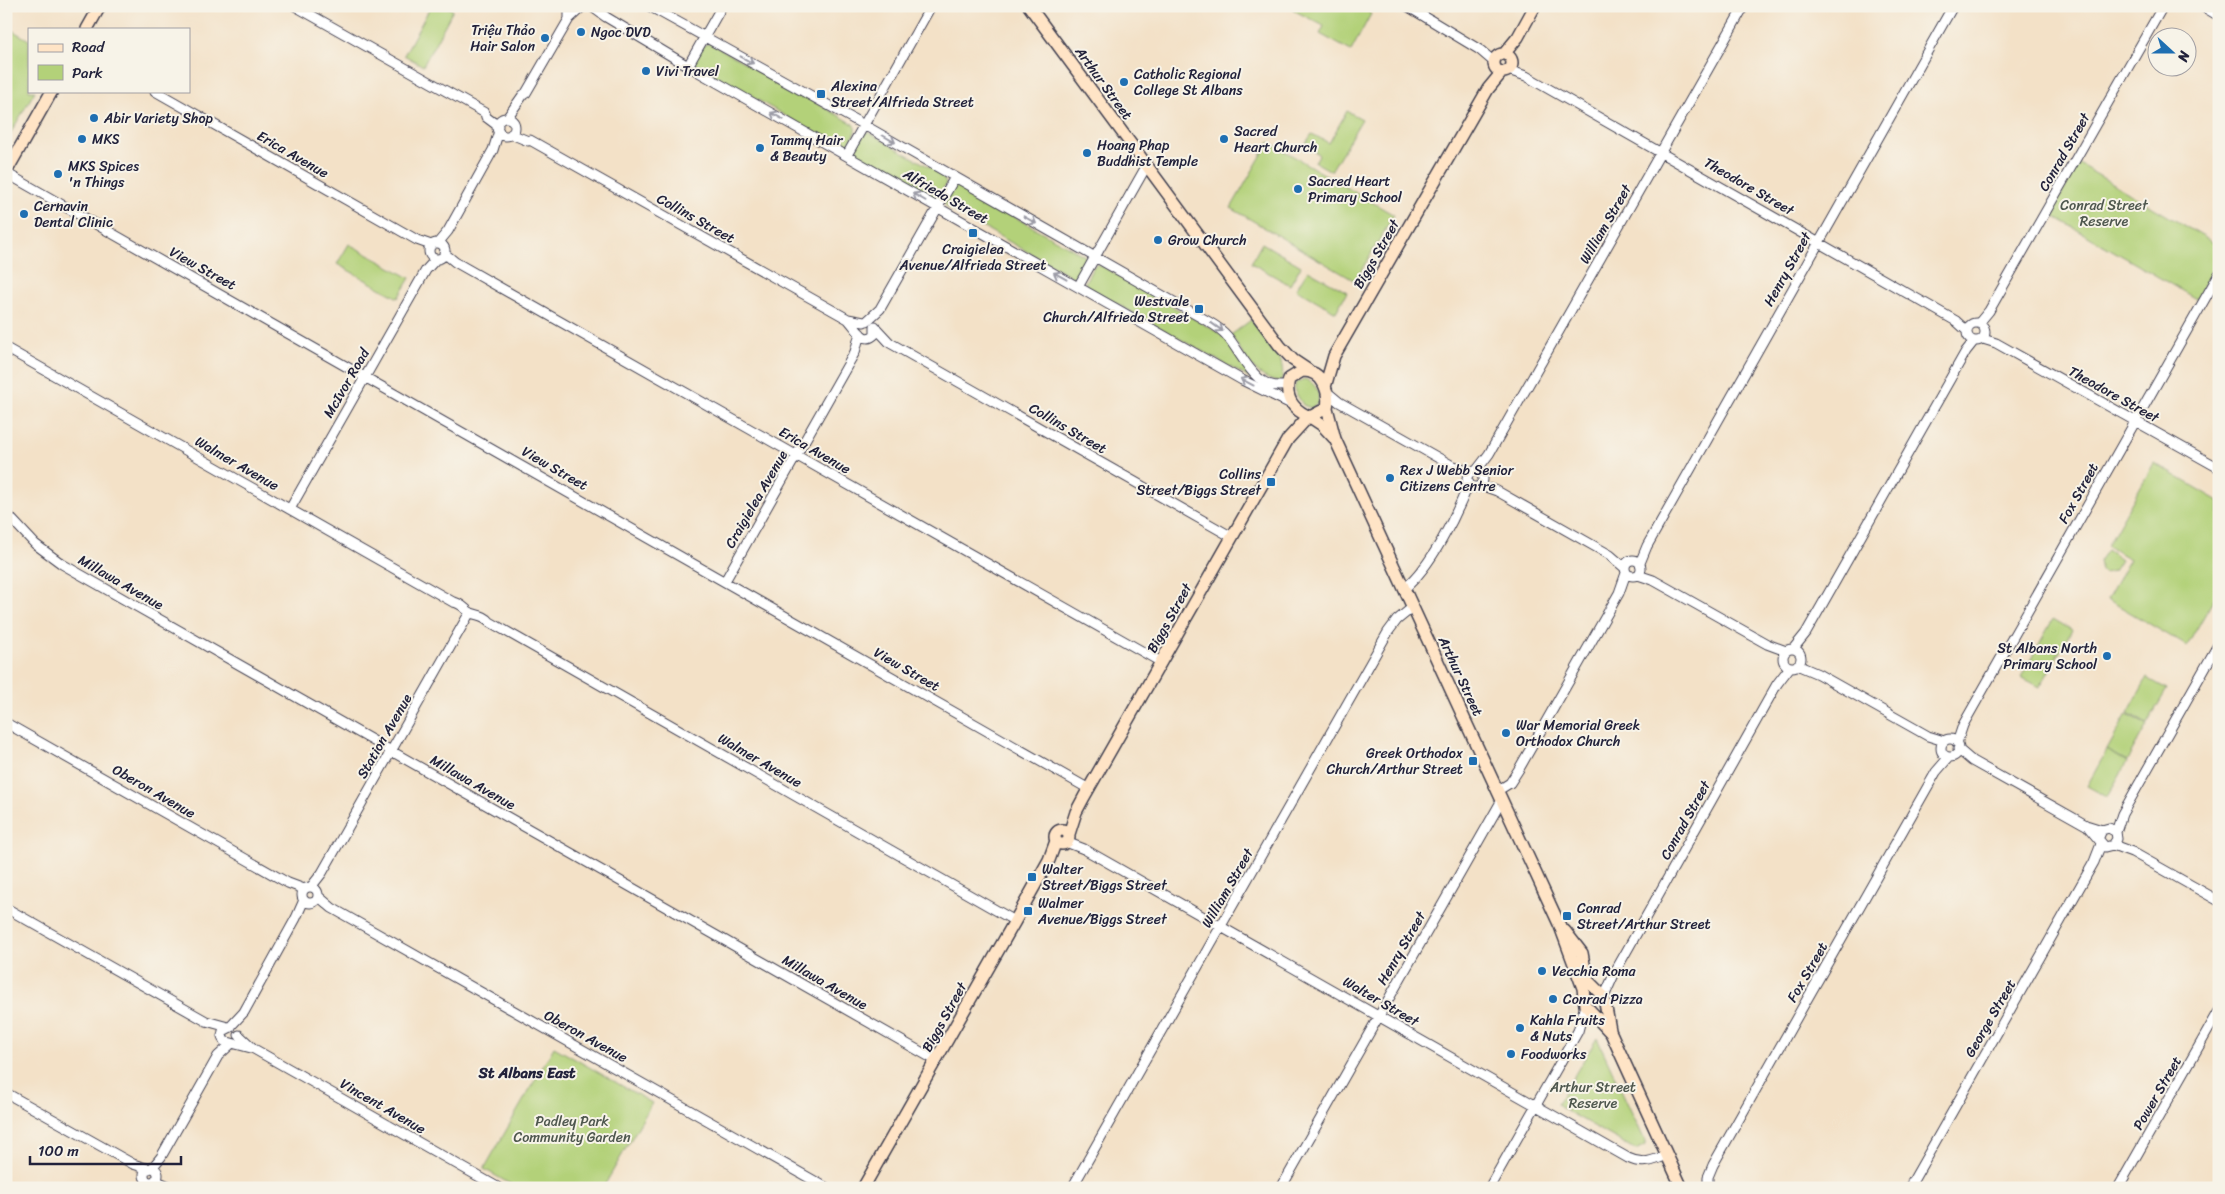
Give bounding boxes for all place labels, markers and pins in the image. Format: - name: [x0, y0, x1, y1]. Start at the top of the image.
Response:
- place label: Triệu Thảo Hair Salon: [470, 18, 535, 59]
- place label: Ngoc DVD: [591, 20, 651, 45]
- marker: Ngoc DVD: [575, 26, 587, 38]
- marker: Triệu Thảo Hair Salon: [539, 32, 551, 44]
- place label: Vivi Travel: [656, 59, 720, 84]
- place label: Catholic Regional College St Albans: [1134, 62, 1243, 103]
- marker: Vivi Travel: [640, 65, 652, 77]
- place label: Alexina Street/Alfrieda Street: [830, 74, 974, 115]
- marker: Catholic Regional College St Albans: [1118, 76, 1130, 88]
- marker: Alexina Street/Alfrieda Street: [815, 88, 827, 100]
- place label: Abir Variety Shop: [103, 106, 214, 131]
- marker: Abir Variety Shop: [88, 112, 100, 124]
- place label: Sacred Heart Church: [1234, 119, 1317, 160]
- place label: MKS: [92, 127, 120, 152]
- place label: Tammy Hair & Beauty: [770, 128, 844, 169]
- marker: MKS: [76, 133, 88, 145]
- place label: Hoang Phap Buddhist Temple: [1097, 133, 1198, 174]
- marker: Sacred Heart Church: [1218, 133, 1230, 145]
- marker: Tammy Hair & Beauty: [754, 142, 766, 154]
- marker: Hoang Phap Buddhist Temple: [1081, 147, 1093, 159]
- place label: MKS Spices 'n Things: [68, 154, 139, 195]
- marker: MKS Spices 'n Things: [52, 168, 64, 180]
- place label: Sacred Heart Primary School: [1308, 169, 1403, 210]
- marker: Sacred Heart Primary School: [1292, 183, 1304, 195]
- place label: Cernavin Dental Clinic: [34, 194, 113, 235]
- marker: Cernavin Dental Clinic: [18, 208, 30, 220]
- marker: Craigielea Avenue/Alfrieda Street: [967, 227, 979, 239]
- place label: Grow Church: [1168, 228, 1247, 253]
- marker: Grow Church: [1152, 234, 1164, 246]
- place label: Craigielea Avenue/Alfrieda Street: [899, 237, 1046, 278]
- place label: Westvale Church/Alfrieda Street: [1043, 289, 1189, 330]
- marker: Westvale Church/Alfrieda Street: [1193, 303, 1205, 315]
- place label: Rex J Webb Senior Citizens Centre: [1400, 458, 1515, 499]
- place label: Collins Street/Biggs Street: [1136, 462, 1262, 503]
- marker: Rex J Webb Senior Citizens Centre: [1384, 472, 1396, 484]
- marker: Collins Street/Biggs Street: [1265, 476, 1277, 488]
- place label: St Albans North Primary School: [1997, 636, 2098, 677]
- marker: St Albans North Primary School: [2101, 650, 2113, 662]
- place label: War Memorial Greek Orthodox Church: [1516, 713, 1640, 754]
- marker: War Memorial Greek Orthodox Church: [1500, 727, 1512, 739]
- place label: Greek Orthodox Church/Arthur Street: [1326, 741, 1464, 782]
- marker: Greek Orthodox Church/Arthur Street: [1467, 755, 1479, 767]
- place label: Walter Street/Biggs Street: [1042, 857, 1168, 898]
- marker: Walter Street/Biggs Street: [1026, 871, 1038, 883]
- place label: Walmer Avenue/Biggs Street: [1037, 891, 1168, 932]
- place label: Conrad Street/Arthur Street: [1577, 896, 1711, 937]
- marker: Walmer Avenue/Biggs Street: [1022, 905, 1034, 917]
- marker: Conrad Street/Arthur Street: [1561, 910, 1573, 922]
- place label: Vecchia Roma: [1552, 959, 1637, 984]
- marker: Vecchia Roma: [1536, 965, 1548, 977]
- place label: Conrad Pizza: [1563, 987, 1643, 1012]
- marker: Conrad Pizza: [1547, 993, 1559, 1005]
- place label: Kahla Fruits & Nuts: [1530, 1008, 1605, 1049]
- marker: Kahla Fruits & Nuts: [1514, 1022, 1526, 1034]
- place label: Foodworks: [1521, 1042, 1587, 1067]
- marker: Foodworks: [1505, 1048, 1517, 1060]

